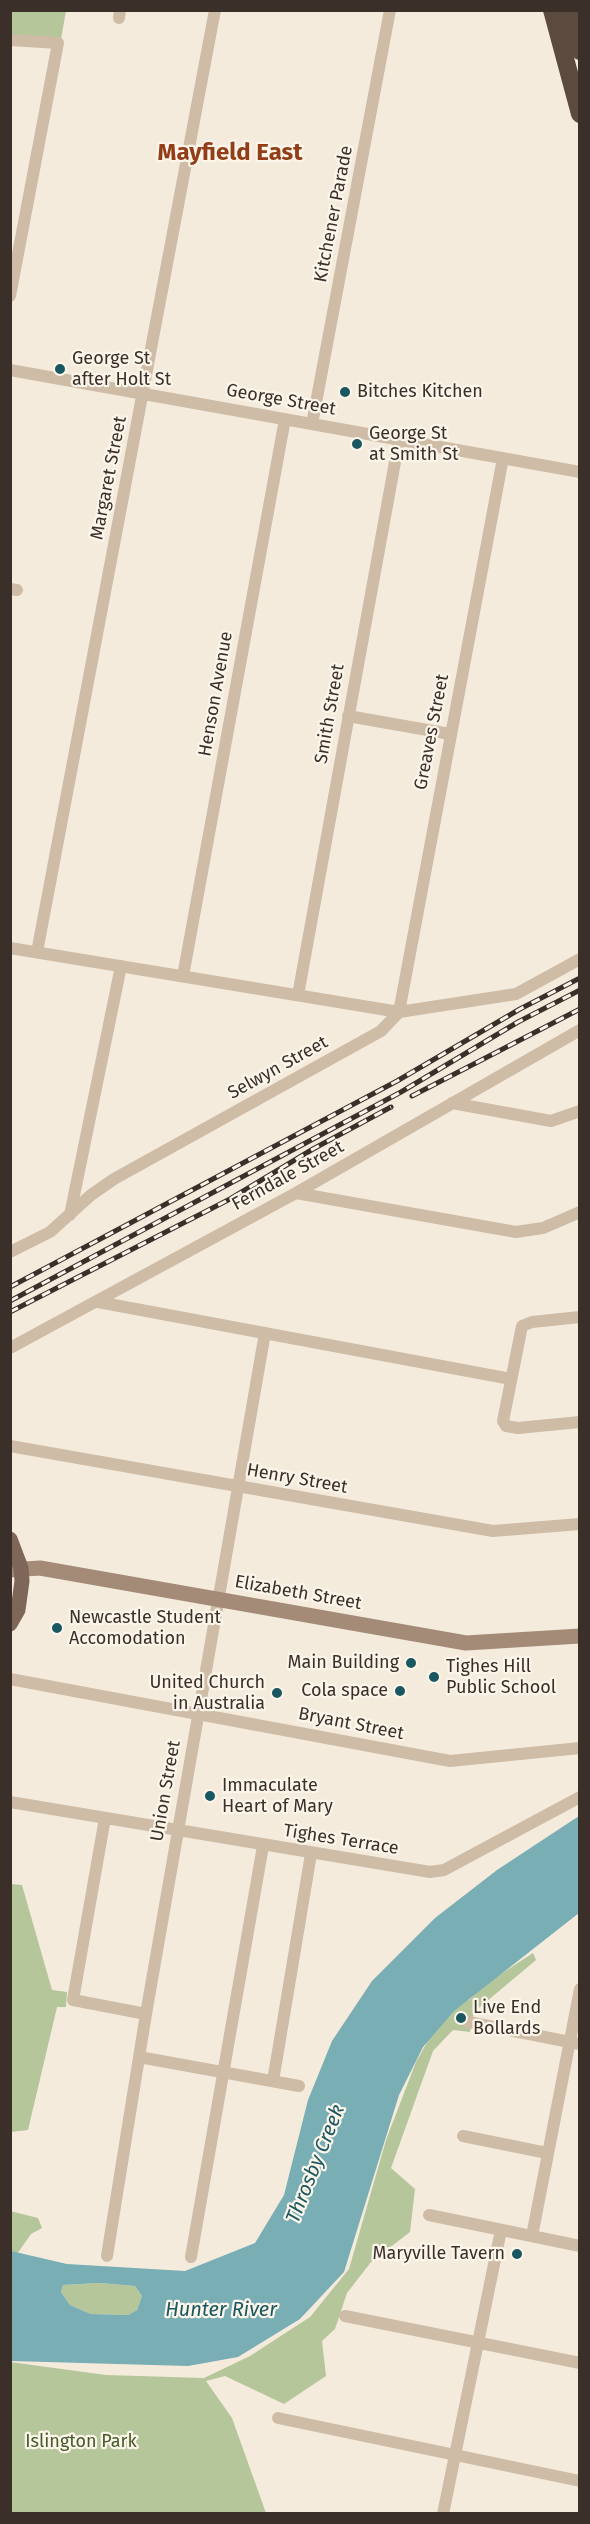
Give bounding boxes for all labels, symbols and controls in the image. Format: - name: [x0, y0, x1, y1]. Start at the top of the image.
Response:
- district label: Mayfield East: [158, 139, 302, 167]
- street label: Kitchener Parade: [310, 144, 358, 284]
- place label: George St after Holt St: [72, 348, 171, 391]
- marker: George St after Holt St: [53, 362, 67, 376]
- street label: George Street: [225, 380, 337, 420]
- place label: Bitches Kitchen: [357, 381, 483, 403]
- marker: Bitches Kitchen: [338, 385, 352, 399]
- street label: Margaret Street: [86, 414, 132, 542]
- place label: George St at Smith St: [369, 423, 458, 466]
- marker: George St at Smith St: [350, 437, 364, 451]
- street label: Henson Avenue: [194, 630, 238, 758]
- street label: Smith Street: [311, 662, 349, 766]
- street label: Greaves Street: [410, 672, 454, 792]
- street label: Selwyn Street: [224, 1032, 332, 1104]
- street label: Ferndale Street: [228, 1136, 348, 1216]
- street label: Henry Street: [245, 1460, 349, 1498]
- street label: Elizabeth Street: [233, 1571, 363, 1615]
- place label: Newcastle Student Accomodation: [69, 1607, 221, 1650]
- marker: Newcastle Student Accomodation: [50, 1621, 64, 1635]
- place label: Main Building: [287, 1652, 399, 1674]
- marker: Main Building: [404, 1656, 418, 1670]
- place label: Tighes Hill Public School: [446, 1656, 556, 1698]
- marker: Tighes Hill Public School: [427, 1670, 441, 1684]
- place label: United Church in Australia: [149, 1672, 265, 1714]
- place label: Cola space: [301, 1680, 388, 1702]
- marker: Cola space: [393, 1684, 407, 1698]
- marker: United Church in Australia: [270, 1686, 284, 1700]
- street label: Bryant Street: [296, 1703, 406, 1745]
- street label: Union Street: [146, 1739, 186, 1843]
- place label: Immaculate Heart of Mary: [222, 1775, 333, 1818]
- marker: Immaculate Heart of Mary: [203, 1789, 217, 1803]
- street label: Tighes Terrace: [282, 1820, 400, 1860]
- place label: Live End Bollards: [473, 1997, 541, 2040]
- marker: Live End Bollards: [454, 2011, 468, 2025]
- water label: Throsby Creek: [281, 2101, 351, 2227]
- place label: Maryville Tavern: [372, 2243, 505, 2265]
- marker: Maryville Tavern: [510, 2247, 524, 2261]
- water label: Hunter River: [165, 2298, 277, 2322]
- park label: Islington Park: [25, 2431, 137, 2453]

